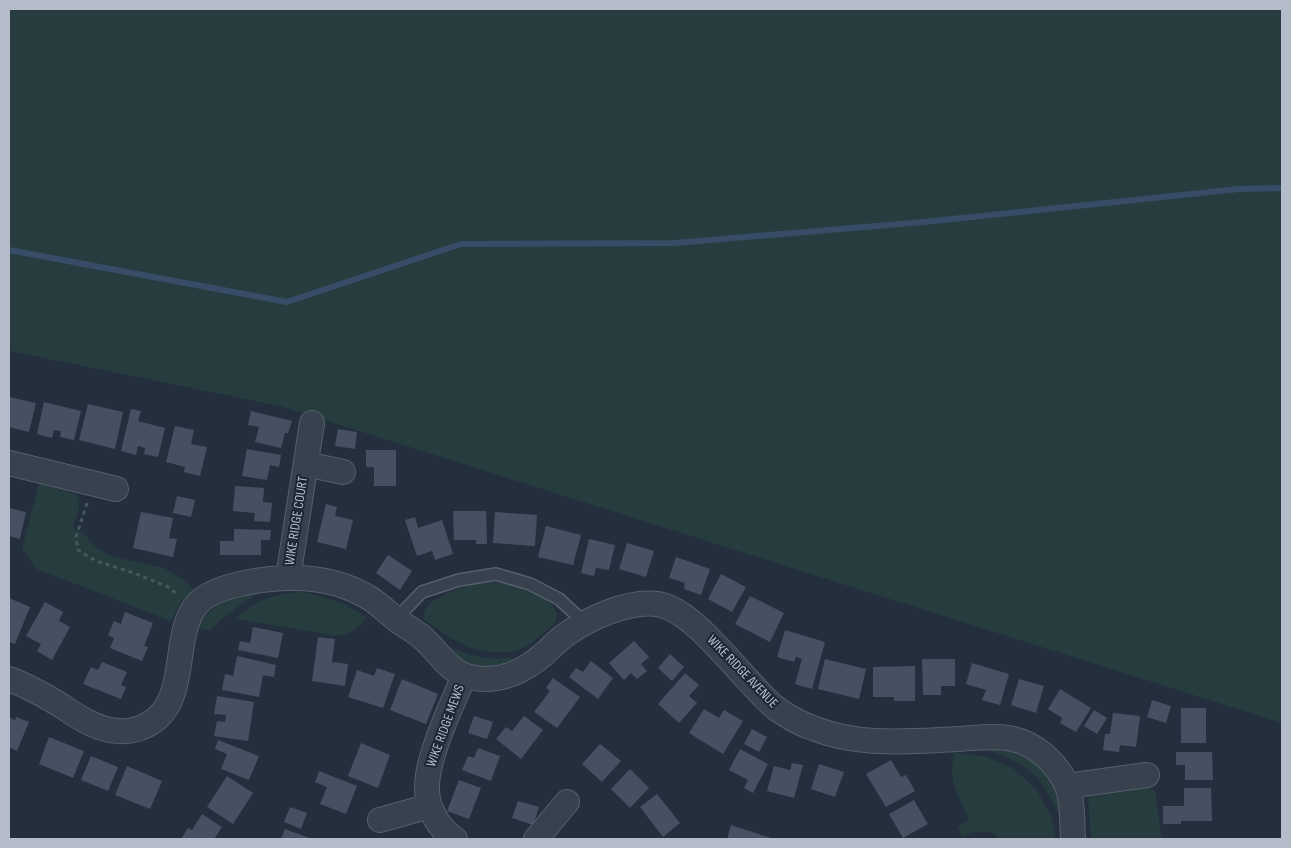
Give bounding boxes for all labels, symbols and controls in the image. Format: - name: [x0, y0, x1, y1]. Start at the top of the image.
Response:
- street label: WIKE RIDGE COURT: [282, 475, 312, 567]
- street label: WIKE RIDGE AVENUE: [703, 632, 781, 712]
- street label: WIKE RIDGE MEWS: [423, 682, 469, 770]

